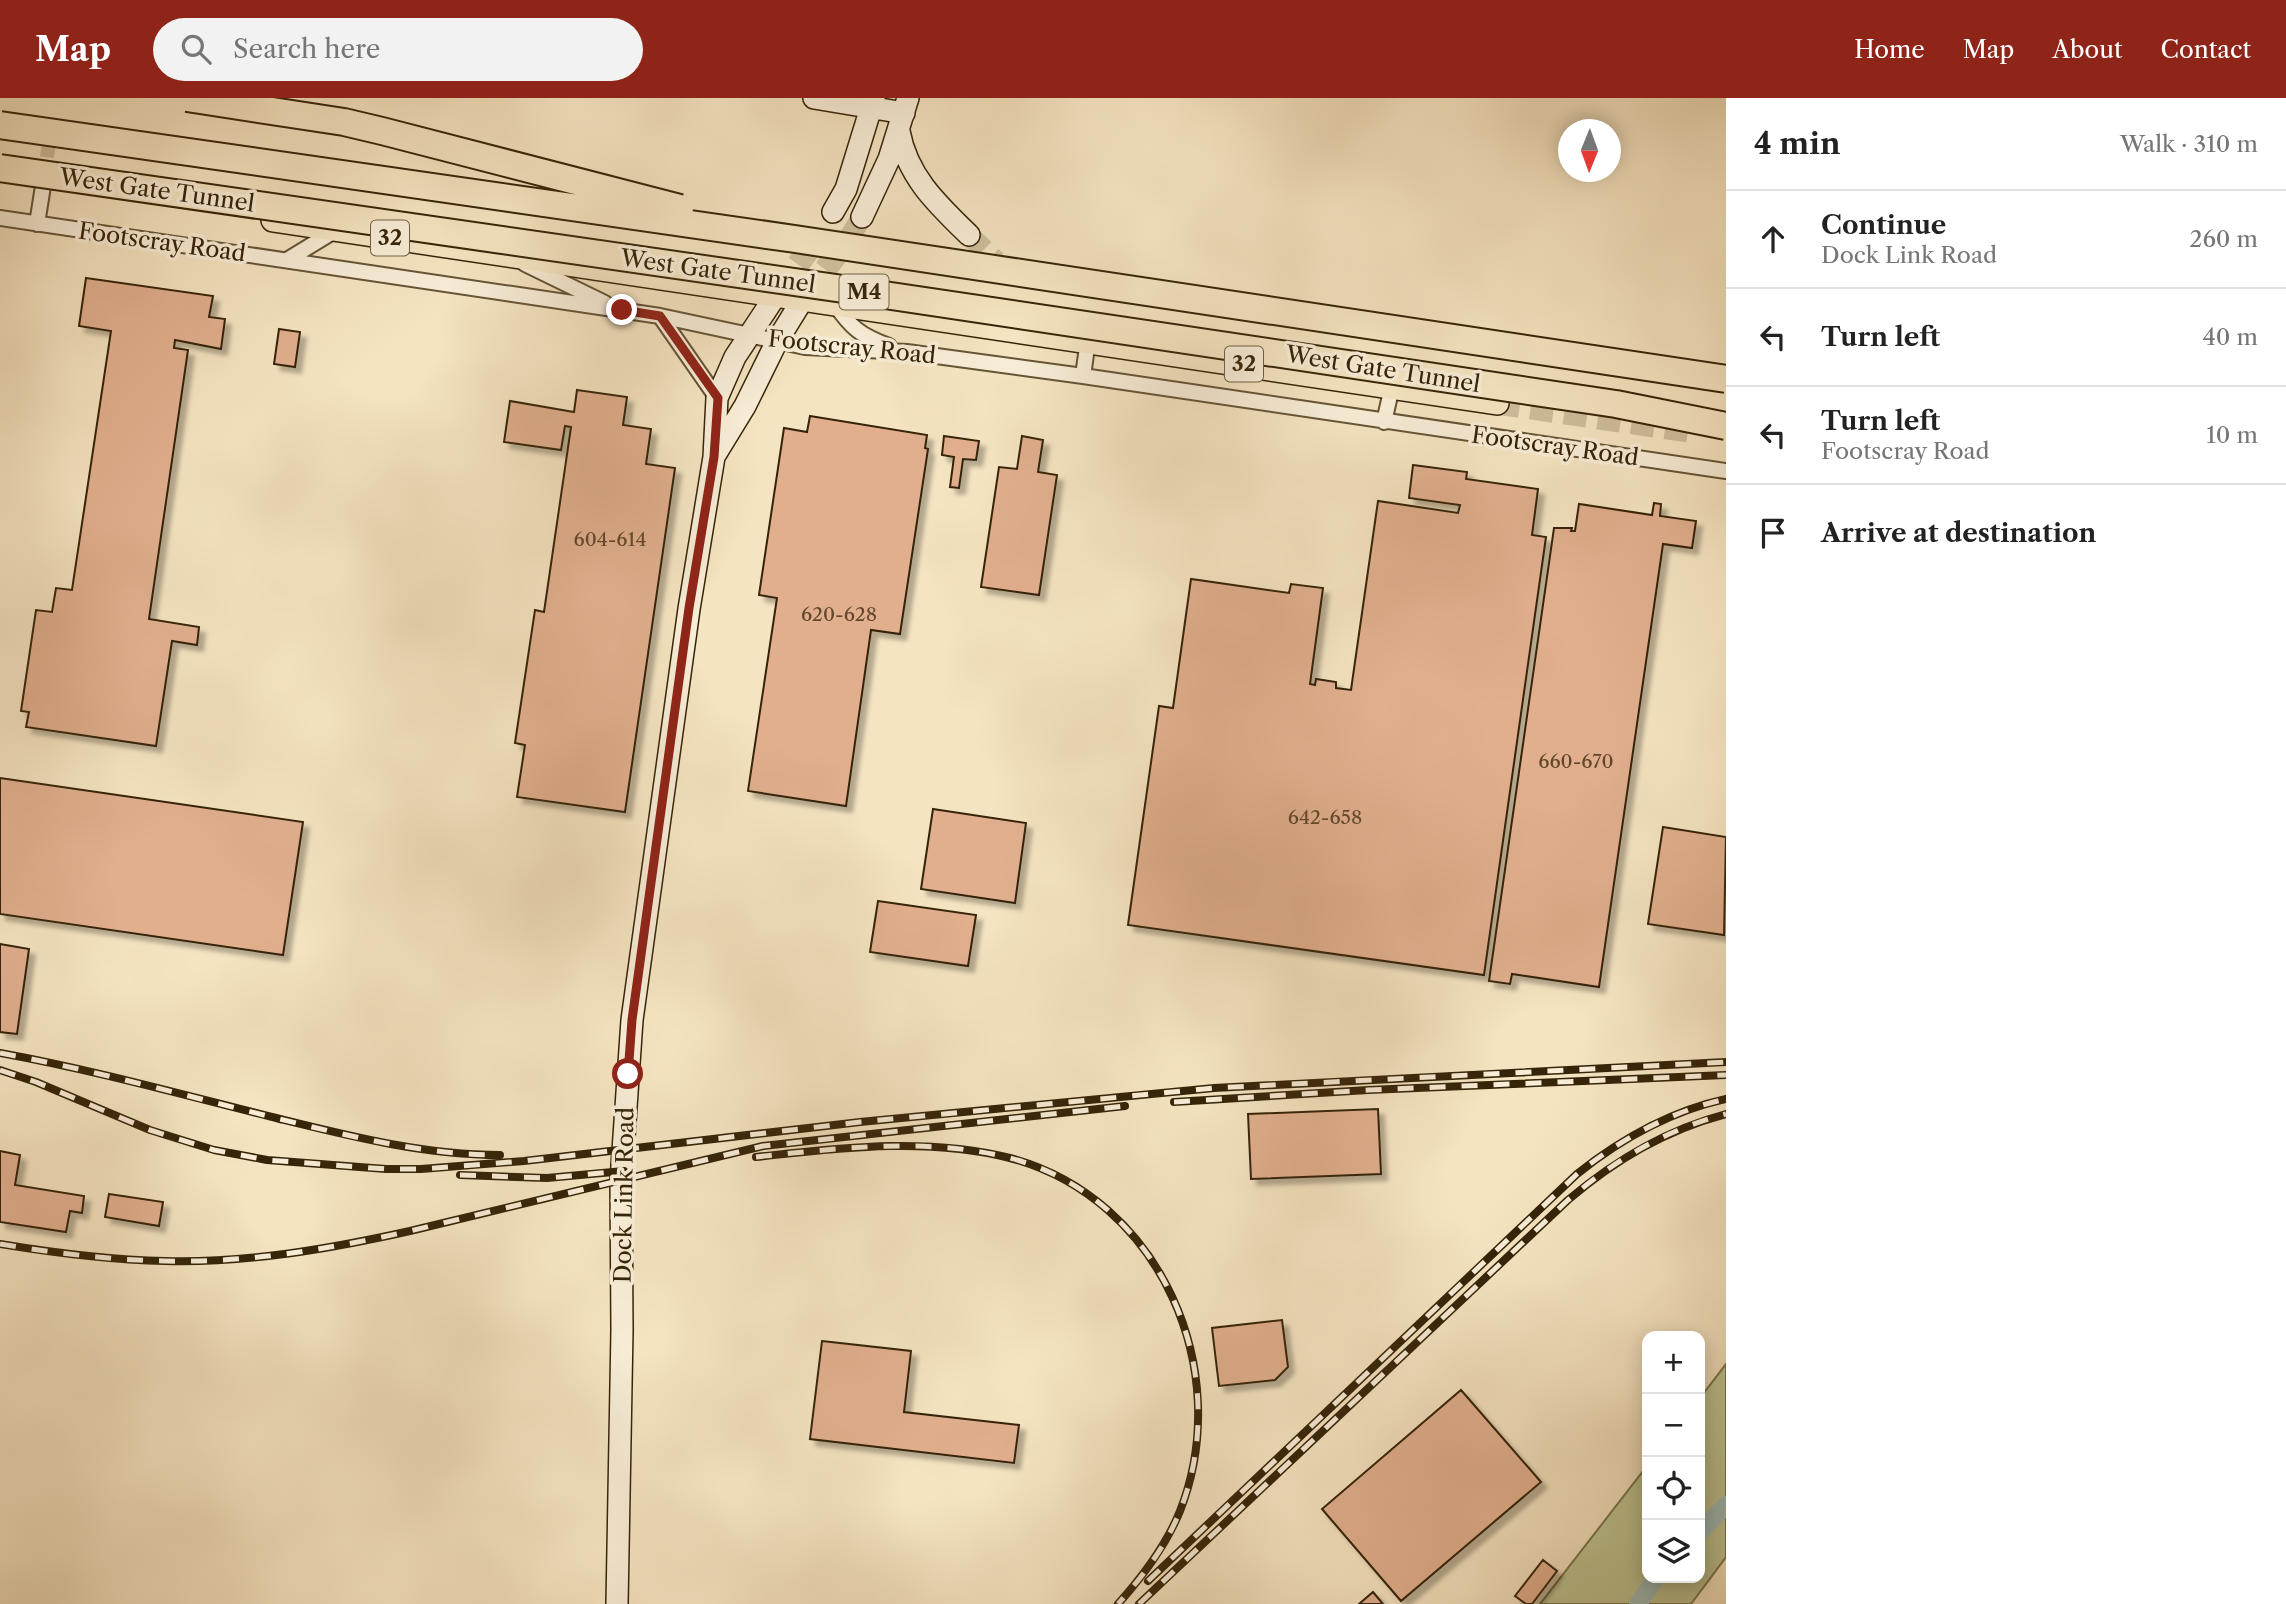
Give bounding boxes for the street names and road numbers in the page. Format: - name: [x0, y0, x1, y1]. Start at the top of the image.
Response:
- street label: West Gate Tunnel: [57, 162, 256, 218]
- street label: Footscray Road: [77, 216, 247, 268]
- road number: 32: [371, 220, 409, 256]
- street label: West Gate Tunnel: [618, 243, 817, 299]
- road number: M4: [840, 274, 888, 310]
- street label: Footscray Road: [767, 324, 937, 370]
- street label: West Gate Tunnel: [1283, 340, 1482, 398]
- road number: 32: [1225, 346, 1263, 382]
- street label: Footscray Road: [1470, 420, 1640, 472]
- street label: Dock Link Road: [608, 1107, 640, 1283]

